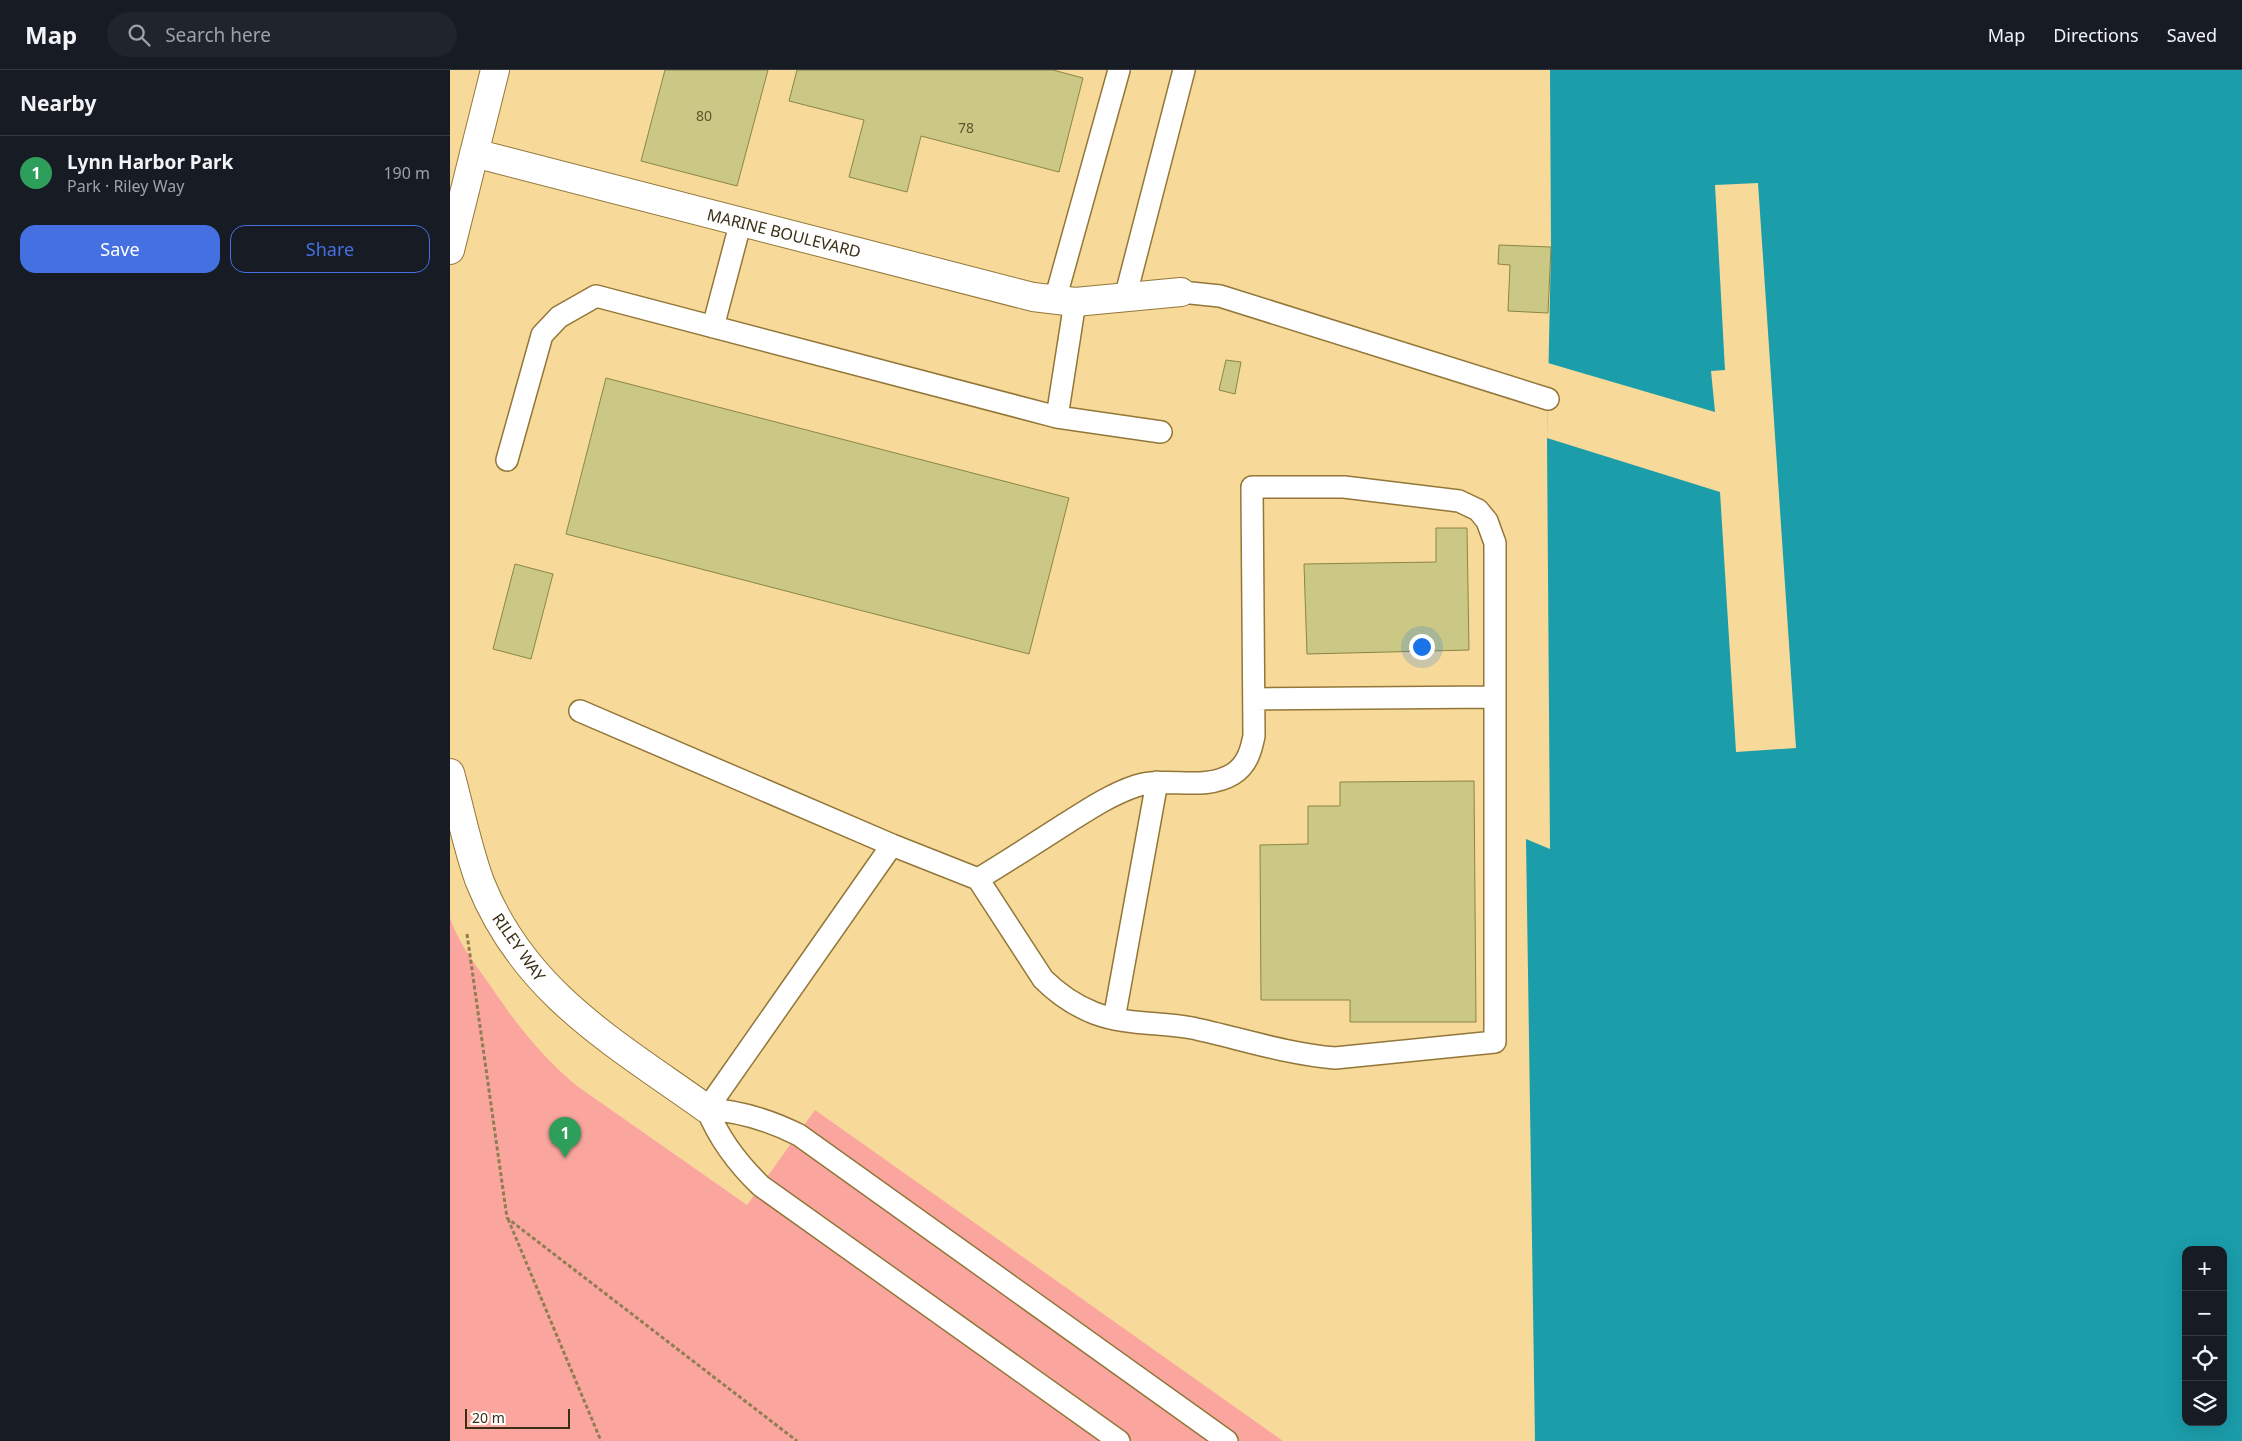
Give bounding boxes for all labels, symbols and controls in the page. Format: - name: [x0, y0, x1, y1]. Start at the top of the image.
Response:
- search box: [107, 12, 457, 57]
- text: Map: [25, 18, 77, 51]
- icon: search: [125, 21, 153, 49]
- text: Search here: [165, 22, 271, 48]
- text: Map: [1988, 23, 2025, 47]
- text: Directions: [2053, 23, 2139, 47]
- text: Saved: [2167, 23, 2217, 47]
- text: Nearby: [20, 89, 96, 117]
- house number: 80: [696, 106, 712, 125]
- house number: 78: [958, 118, 974, 137]
- text: Lynn Harbor Park: [67, 149, 233, 175]
- text: 1: [31, 162, 41, 184]
- text: 190 m: [383, 162, 430, 184]
- text: Park · Riley Way: [67, 175, 184, 197]
- street label: MARINE BOULEVARD: [705, 203, 863, 263]
- button: Save: [20, 225, 220, 273]
- button: Share: [230, 225, 430, 273]
- your location: [1409, 634, 1435, 660]
- street label: RILEY WAY: [487, 909, 551, 986]
- pin: 1: [549, 1117, 581, 1158]
- map controls: [2182, 1246, 2227, 1426]
- button: +: [2182, 1246, 2227, 1291]
- button: −: [2182, 1291, 2227, 1336]
- button: locate: [2182, 1336, 2227, 1381]
- button: layers: [2182, 1381, 2227, 1426]
- scale bar: [465, 1406, 570, 1429]
- text: 20 m: [472, 1408, 505, 1427]

